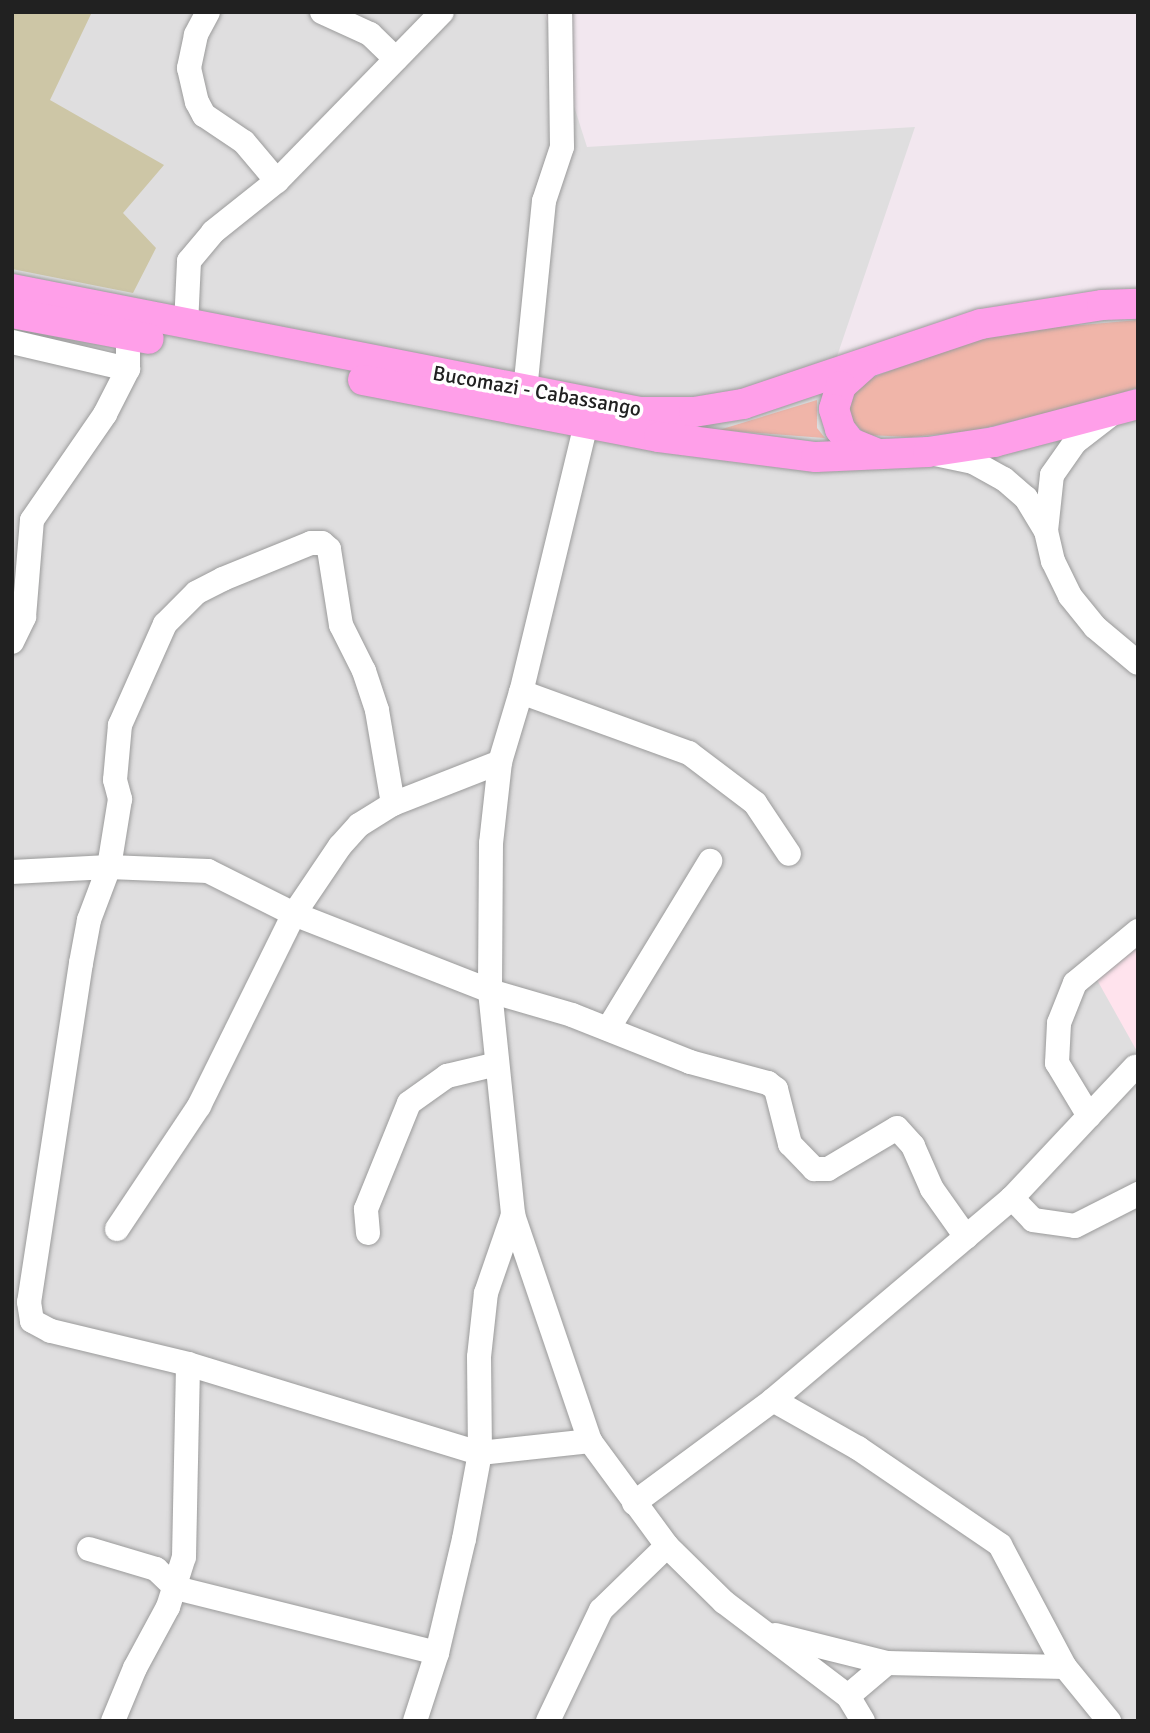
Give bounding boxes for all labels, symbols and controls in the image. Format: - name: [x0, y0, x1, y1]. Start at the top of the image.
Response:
- street label: Bucomazi - Cabassango: [431, 360, 643, 422]

